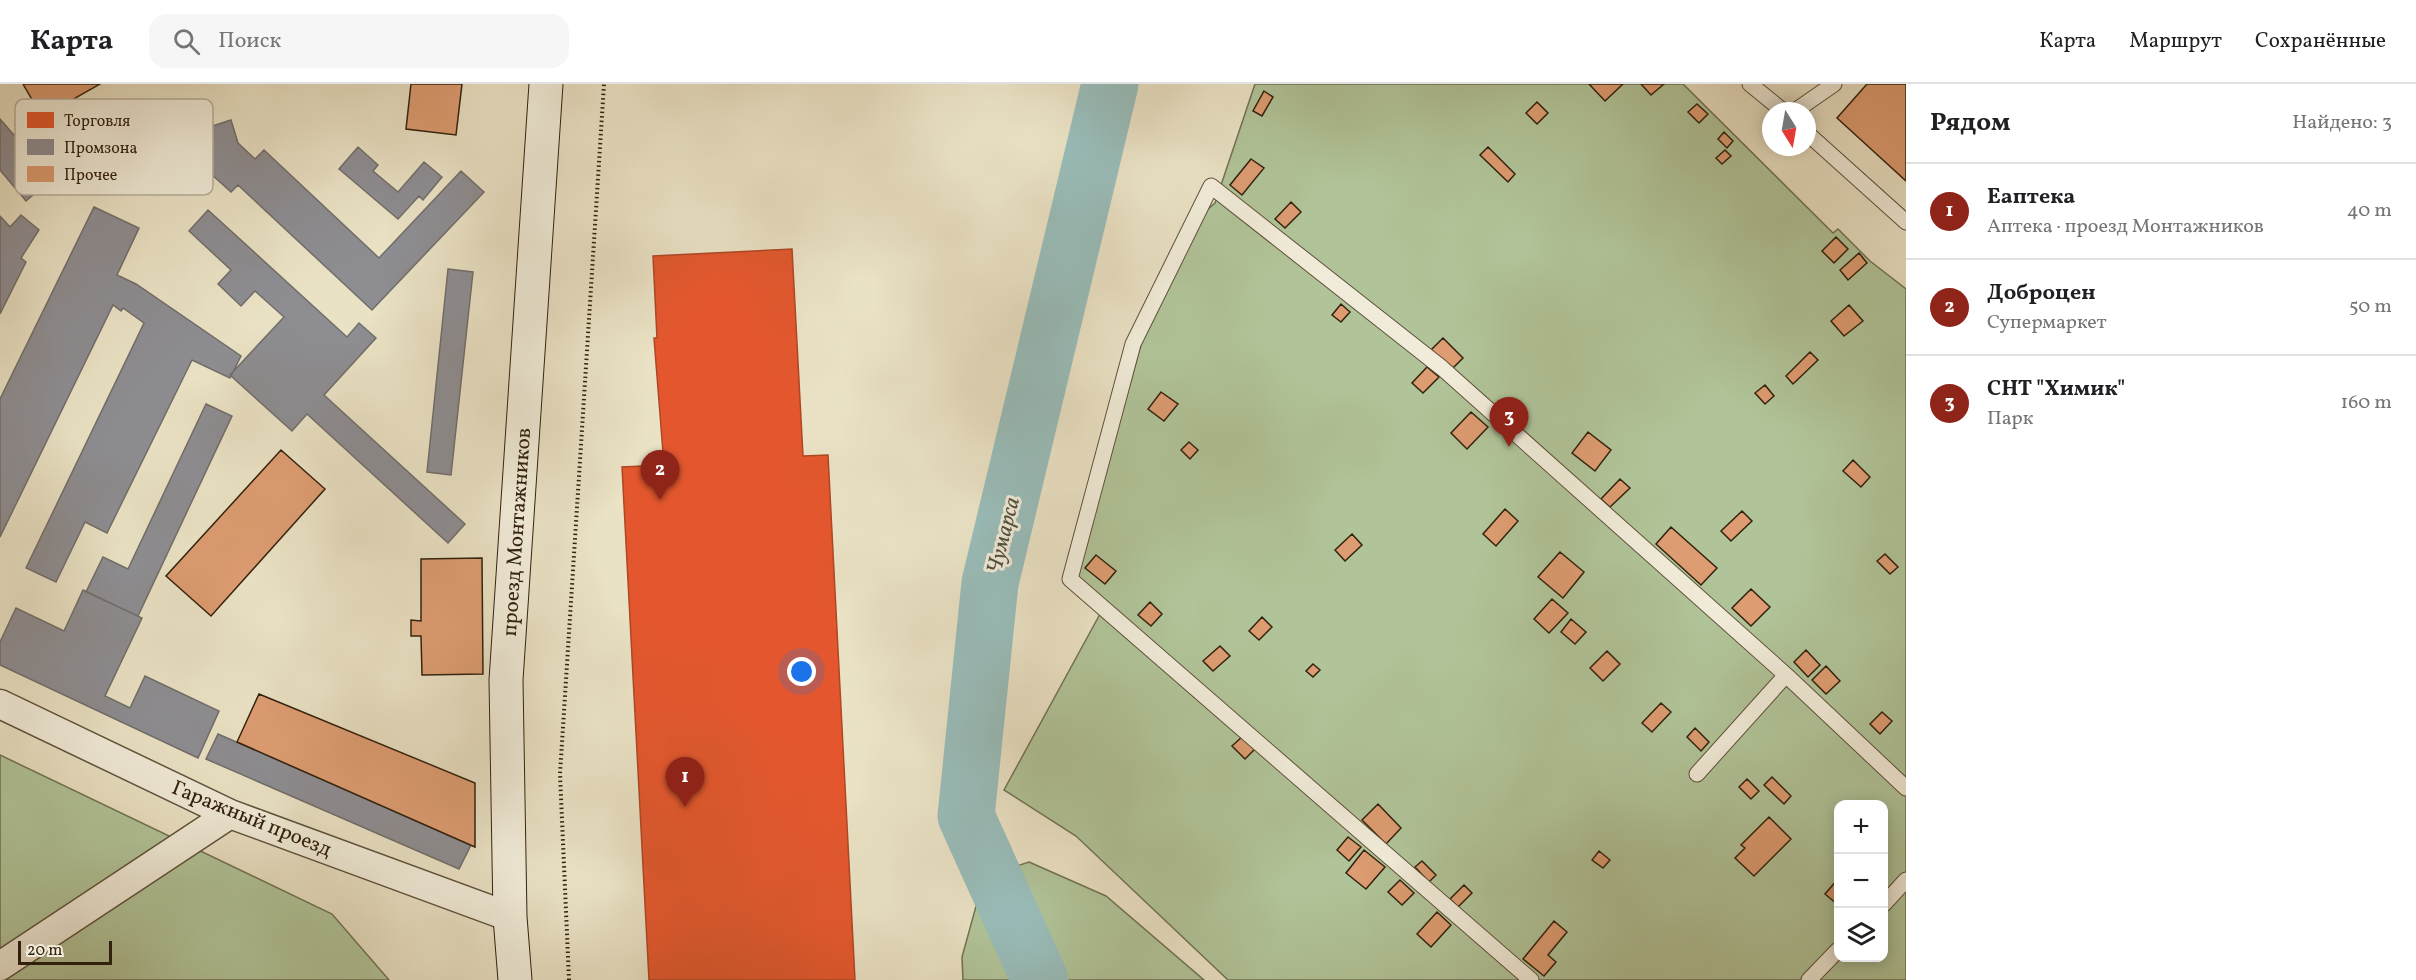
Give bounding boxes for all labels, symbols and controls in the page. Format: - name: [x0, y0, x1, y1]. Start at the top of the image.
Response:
- search box: [149, 14, 569, 68]
- text: Карта: [30, 22, 113, 61]
- icon: search: [170, 25, 203, 58]
- text: Поиск: [218, 26, 281, 57]
- text: Карта: [2039, 27, 2096, 56]
- text: Маршрут: [2129, 27, 2222, 56]
- text: Сохранённые: [2255, 27, 2386, 56]
- legend: [15, 99, 213, 195]
- north arrow: [1762, 102, 1816, 156]
- text: Рядом: [1930, 105, 2010, 141]
- text: Найдено: 3: [2292, 109, 2392, 137]
- text: Торговля: [64, 111, 130, 133]
- text: Промзона: [64, 138, 137, 160]
- text: Прочее: [64, 165, 117, 187]
- text: Еаптека: [1987, 182, 2075, 213]
- text: 1: [1945, 197, 1954, 225]
- text: 40 m: [2347, 197, 2392, 225]
- text: Аптека · проезд Монтажников: [1987, 213, 2264, 241]
- text: Доброцен: [1987, 278, 2096, 309]
- text: 2: [1944, 293, 1955, 321]
- text: 50 m: [2349, 293, 2392, 321]
- text: Супермаркет: [1987, 309, 2107, 337]
- text: СНТ "Химик": [1987, 374, 2125, 405]
- text: 3: [1944, 389, 1955, 417]
- text: 160 m: [2340, 389, 2392, 417]
- pin: 3: [1490, 398, 1528, 447]
- text: Парк: [1987, 405, 2033, 433]
- street label: проезд Монтажников: [496, 427, 539, 638]
- pin: 2: [640, 450, 680, 500]
- water label: Чумарса: [980, 494, 1029, 577]
- your location: [787, 657, 816, 686]
- pin: 1: [666, 758, 704, 807]
- street label: Гаражный проезд: [167, 774, 336, 865]
- map controls: [1834, 800, 1888, 962]
- button: +: [1834, 800, 1888, 854]
- button: −: [1834, 854, 1888, 908]
- button: layers: [1834, 908, 1888, 962]
- scale bar: [18, 938, 112, 966]
- text: 20 m: [27, 940, 62, 962]

